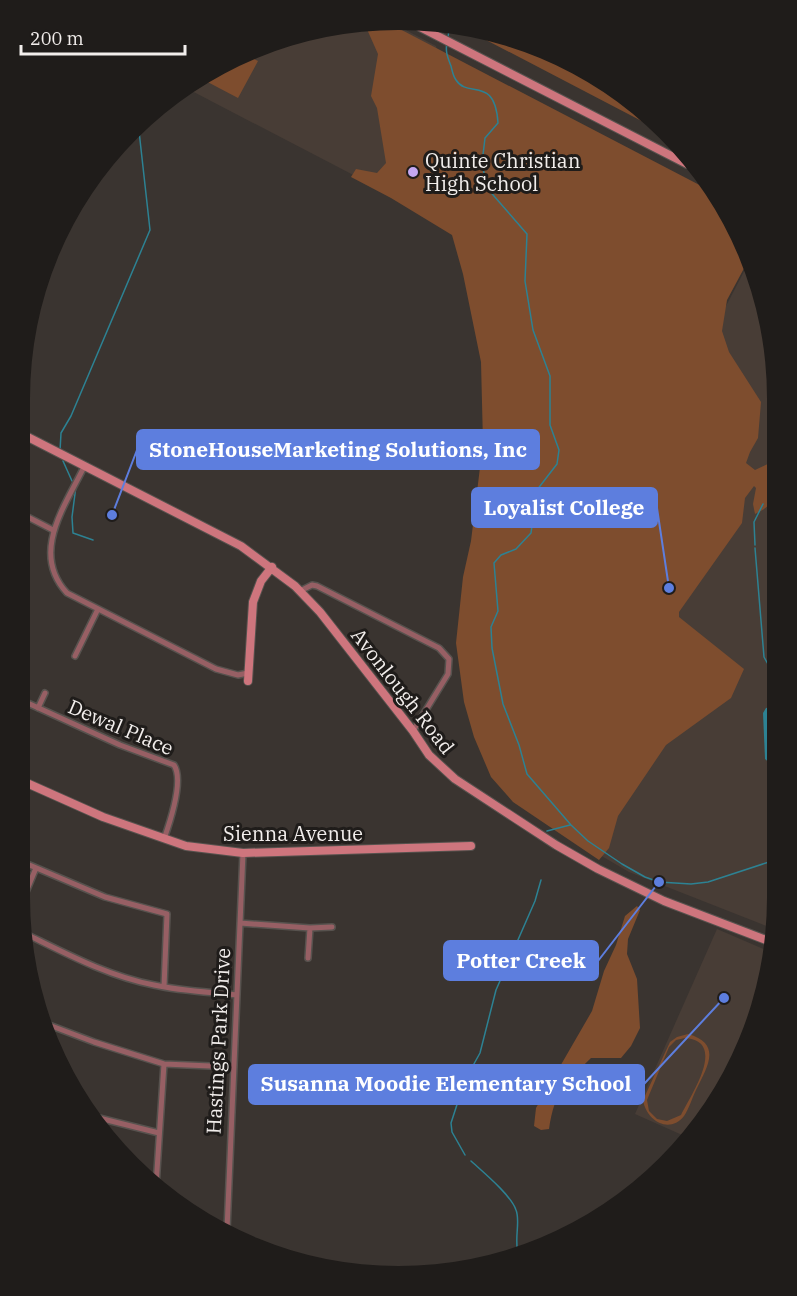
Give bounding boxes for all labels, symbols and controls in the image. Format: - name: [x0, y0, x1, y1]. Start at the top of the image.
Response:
- scale bar: [21, 18, 184, 56]
- text: 200 m: [30, 27, 84, 50]
- place label: Quinte Christian High School: [425, 147, 581, 197]
- marker: Quinte Christian High School: [406, 165, 420, 179]
- callout: StoneHouseMarketing Solutions, Inc: [137, 430, 539, 469]
- text: StoneHouseMarketing Solutions, Inc: [149, 435, 527, 463]
- callout: Loyalist College: [472, 488, 657, 527]
- text: Loyalist College: [484, 493, 645, 521]
- street label: Avonlough Road: [345, 622, 461, 760]
- street label: Dewal Place: [64, 693, 178, 761]
- street label: Sienna Avenue: [223, 820, 363, 847]
- callout: Potter Creek: [444, 941, 598, 980]
- text: Potter Creek: [456, 946, 586, 974]
- street label: Hastings Park Drive: [200, 947, 236, 1135]
- callout: Susanna Moodie Elementary School: [249, 1065, 644, 1104]
- text: Susanna Moodie Elementary School: [261, 1069, 632, 1097]

